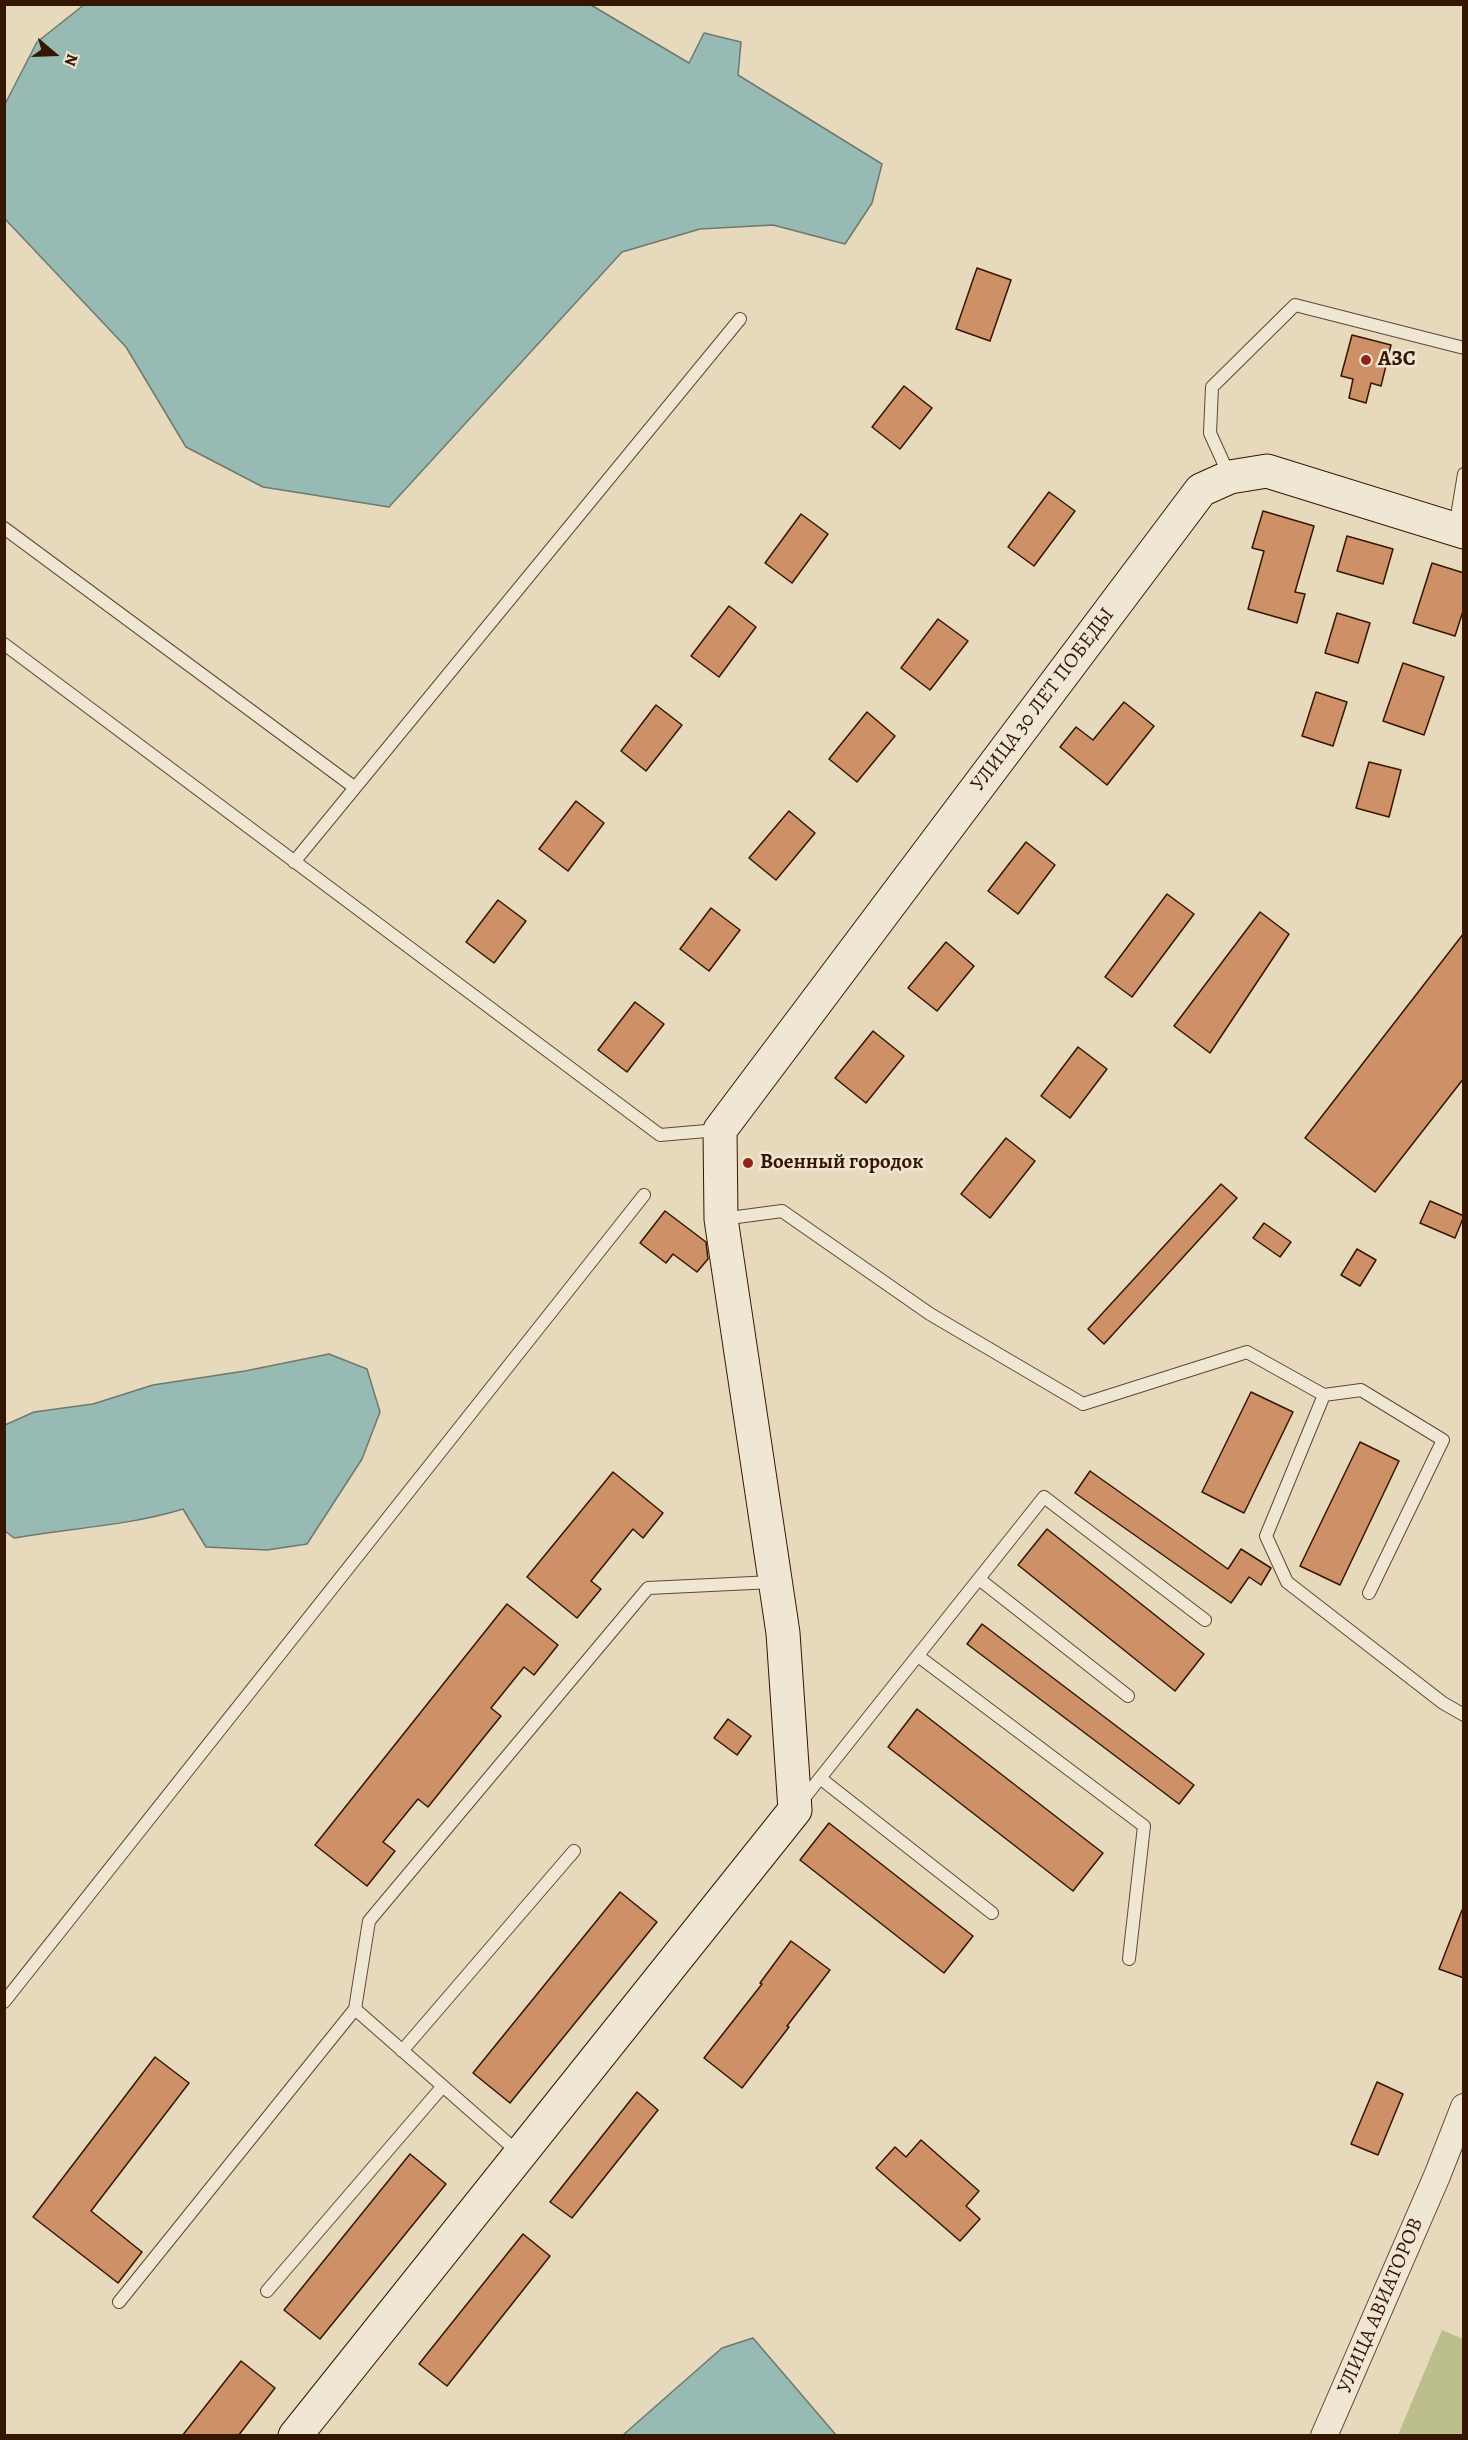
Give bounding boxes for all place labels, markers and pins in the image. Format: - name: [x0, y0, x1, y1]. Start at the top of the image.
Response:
- place label: АЗС: [1378, 347, 1416, 373]
- marker: АЗС: [1359, 353, 1373, 367]
- place label: Военный городок: [760, 1150, 923, 1176]
- marker: Военный городок: [741, 1156, 755, 1170]

